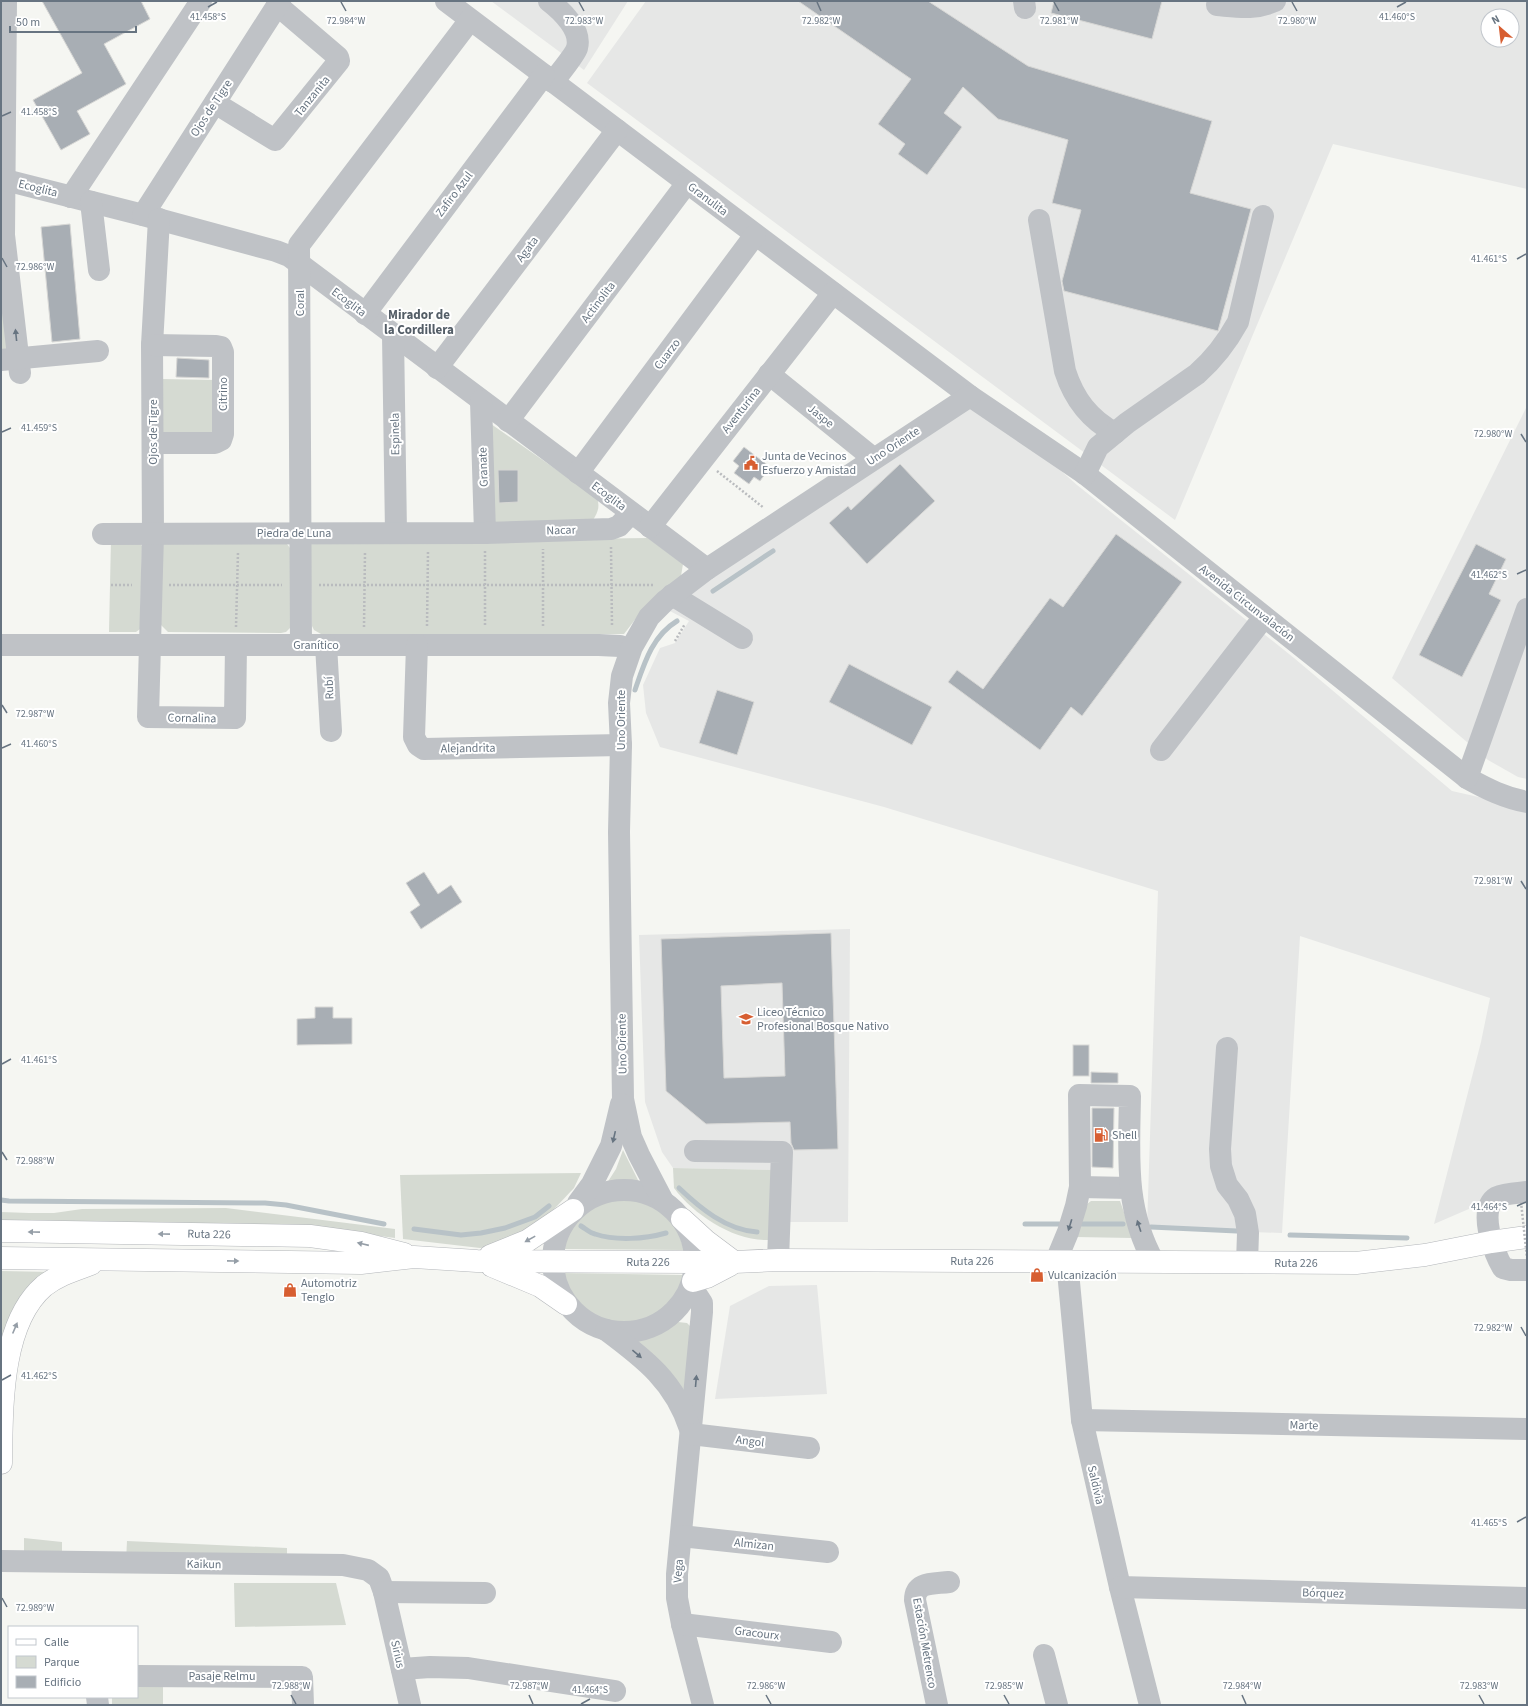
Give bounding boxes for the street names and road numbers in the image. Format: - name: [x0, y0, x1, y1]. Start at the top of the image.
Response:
- street label: Tanzanita: [291, 72, 334, 120]
- street label: Ojos de Tigre: [187, 76, 236, 140]
- street label: Zafiro Azul: [432, 168, 477, 221]
- street label: Ecoglita: [16, 175, 59, 202]
- street label: Granulita: [684, 179, 731, 220]
- street label: Agata: [512, 233, 543, 266]
- street label: Actinolita: [577, 278, 620, 327]
- street label: Ecoglita: [328, 284, 370, 321]
- street label: Coral: [292, 290, 309, 316]
- street label: Cuarzo: [650, 335, 685, 373]
- street label: Citrino: [215, 377, 232, 411]
- street label: Aventurina: [718, 383, 765, 437]
- street label: Ojos de Tigre: [145, 399, 162, 465]
- street label: Jaspe: [804, 401, 838, 432]
- street label: Espinela: [387, 413, 404, 455]
- street label: Uno Oriente: [863, 423, 923, 470]
- street label: Granate: [474, 447, 493, 487]
- street label: Ecoglita: [588, 478, 630, 515]
- street label: Nacar: [546, 521, 577, 540]
- street label: Piedra de Luna: [257, 525, 331, 542]
- street label: Avenida Circunvalación: [1195, 561, 1298, 646]
- street label: Granítico: [293, 637, 339, 654]
- street label: Rubí: [320, 675, 339, 700]
- street label: Uno Oriente: [613, 690, 630, 750]
- street label: Cornalina: [167, 710, 217, 727]
- street label: Alejandrita: [440, 740, 496, 757]
- street label: Uno Oriente: [613, 1013, 632, 1074]
- street label: Ruta 226: [187, 1226, 231, 1243]
- street label: Ruta 226: [950, 1253, 994, 1270]
- street label: Ruta 226: [626, 1254, 670, 1271]
- street label: Ruta 226: [1274, 1255, 1318, 1272]
- street label: Marte: [1289, 1417, 1319, 1434]
- street label: Angol: [735, 1431, 765, 1452]
- street label: Saldivia: [1083, 1464, 1108, 1506]
- street label: Almizan: [733, 1534, 775, 1555]
- street label: Kaikun: [186, 1556, 222, 1573]
- street label: Vega: [669, 1559, 688, 1583]
- street label: Bórquez: [1302, 1584, 1344, 1603]
- street label: Estación Metrenco: [908, 1596, 941, 1690]
- street label: Gracourx: [734, 1622, 781, 1645]
- street label: Sirius: [386, 1639, 409, 1670]
- street label: Pasaje Relmu: [189, 1668, 255, 1685]

